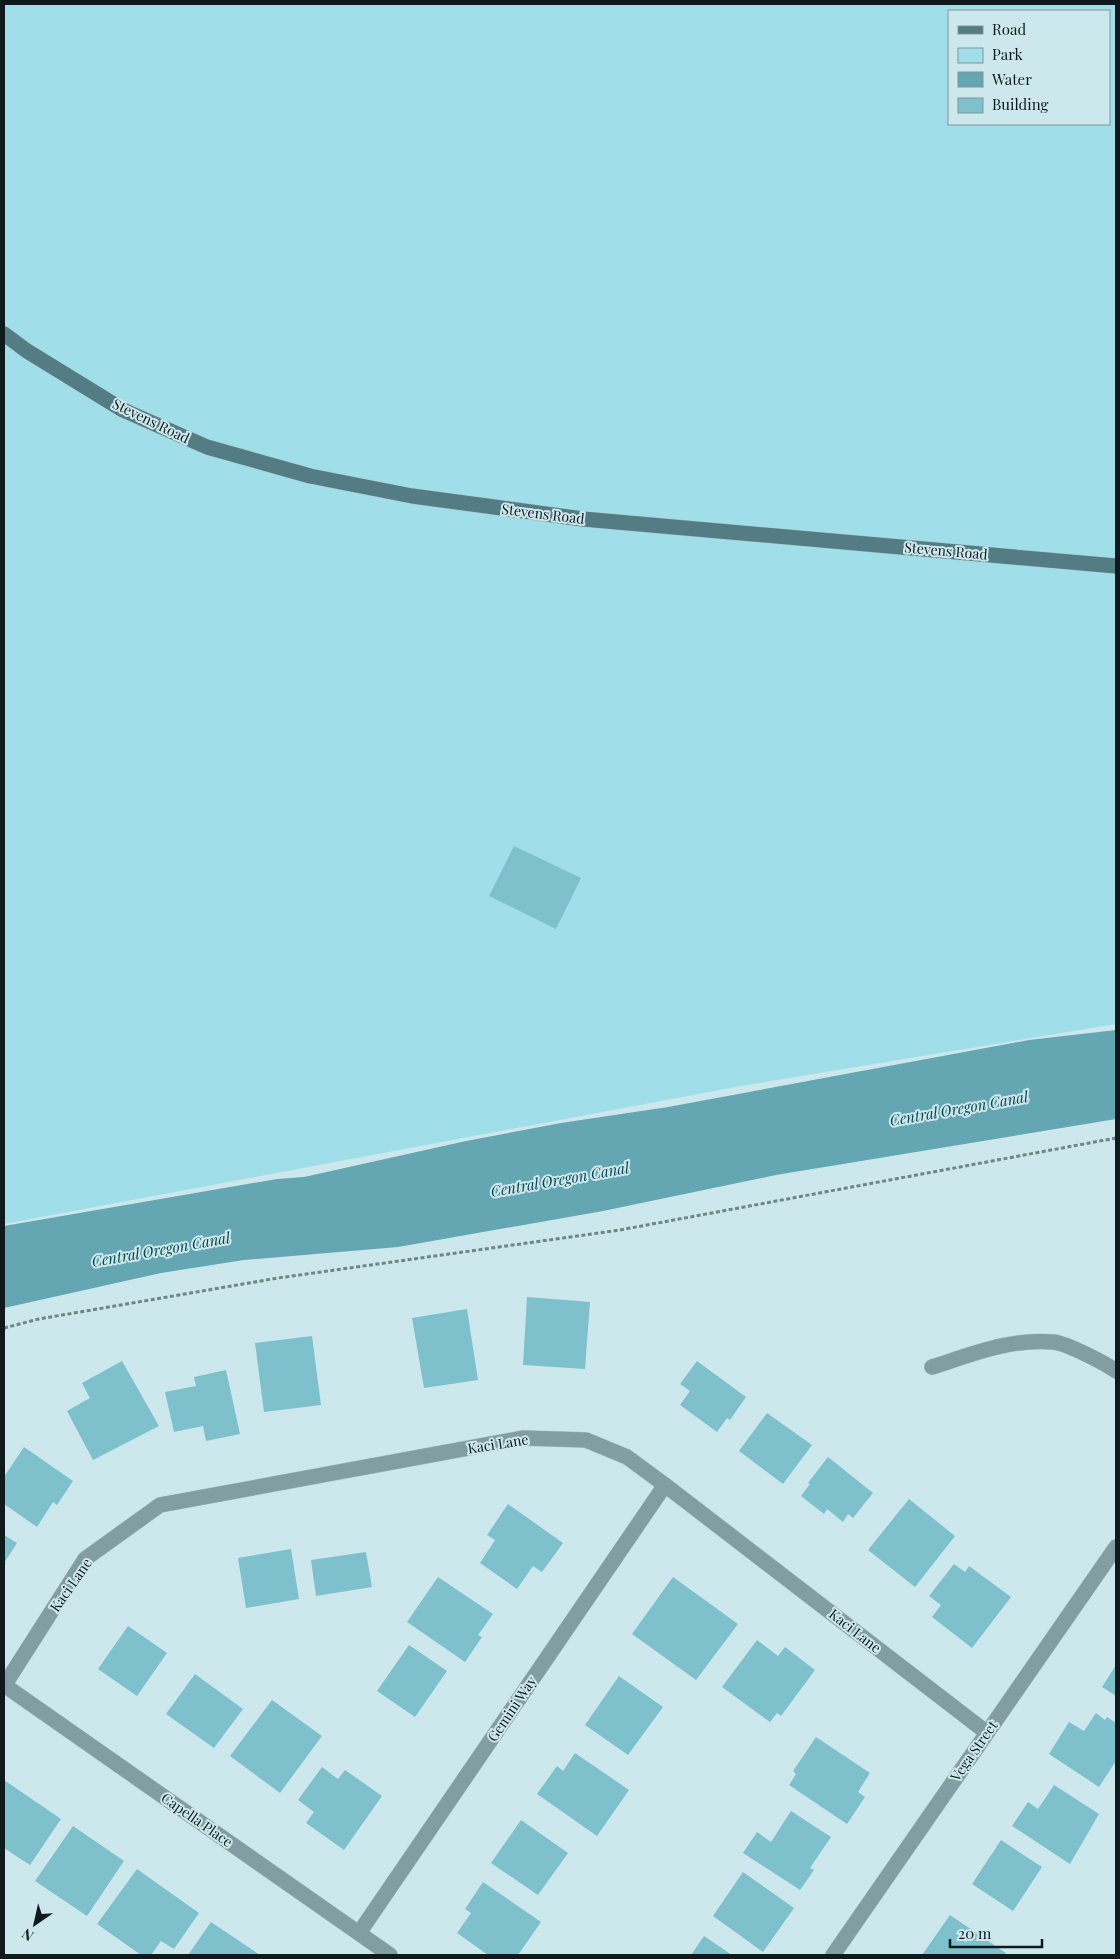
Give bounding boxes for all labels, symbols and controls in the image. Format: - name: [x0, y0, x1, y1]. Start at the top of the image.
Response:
- legend: [948, 10, 1110, 125]
- text: Road: [992, 19, 1026, 39]
- text: Park: [992, 44, 1024, 64]
- text: Water: [991, 69, 1032, 89]
- text: Building: [992, 94, 1049, 114]
- street label: Stevens Road: [110, 394, 193, 447]
- street label: Stevens Road: [501, 499, 586, 528]
- street label: Stevens Road: [904, 537, 988, 564]
- water label: Central Oregon Canal: [888, 1086, 1030, 1130]
- water label: Central Oregon Canal: [489, 1157, 631, 1201]
- water label: Central Oregon Canal: [90, 1227, 232, 1271]
- street label: Kaci Lane: [466, 1429, 530, 1458]
- street label: Kaci Lane: [45, 1554, 96, 1615]
- street label: Kaci Lane: [825, 1604, 885, 1657]
- street label: Gemini Way: [483, 1672, 540, 1745]
- street label: Vega Street: [945, 1716, 1002, 1786]
- street label: Capella Place: [158, 1788, 237, 1851]
- north arrow: [10, 1899, 60, 1949]
- scale bar: [950, 1916, 1042, 1948]
- text: 20 m: [958, 1923, 992, 1943]
- text: N: [18, 1924, 37, 1946]

